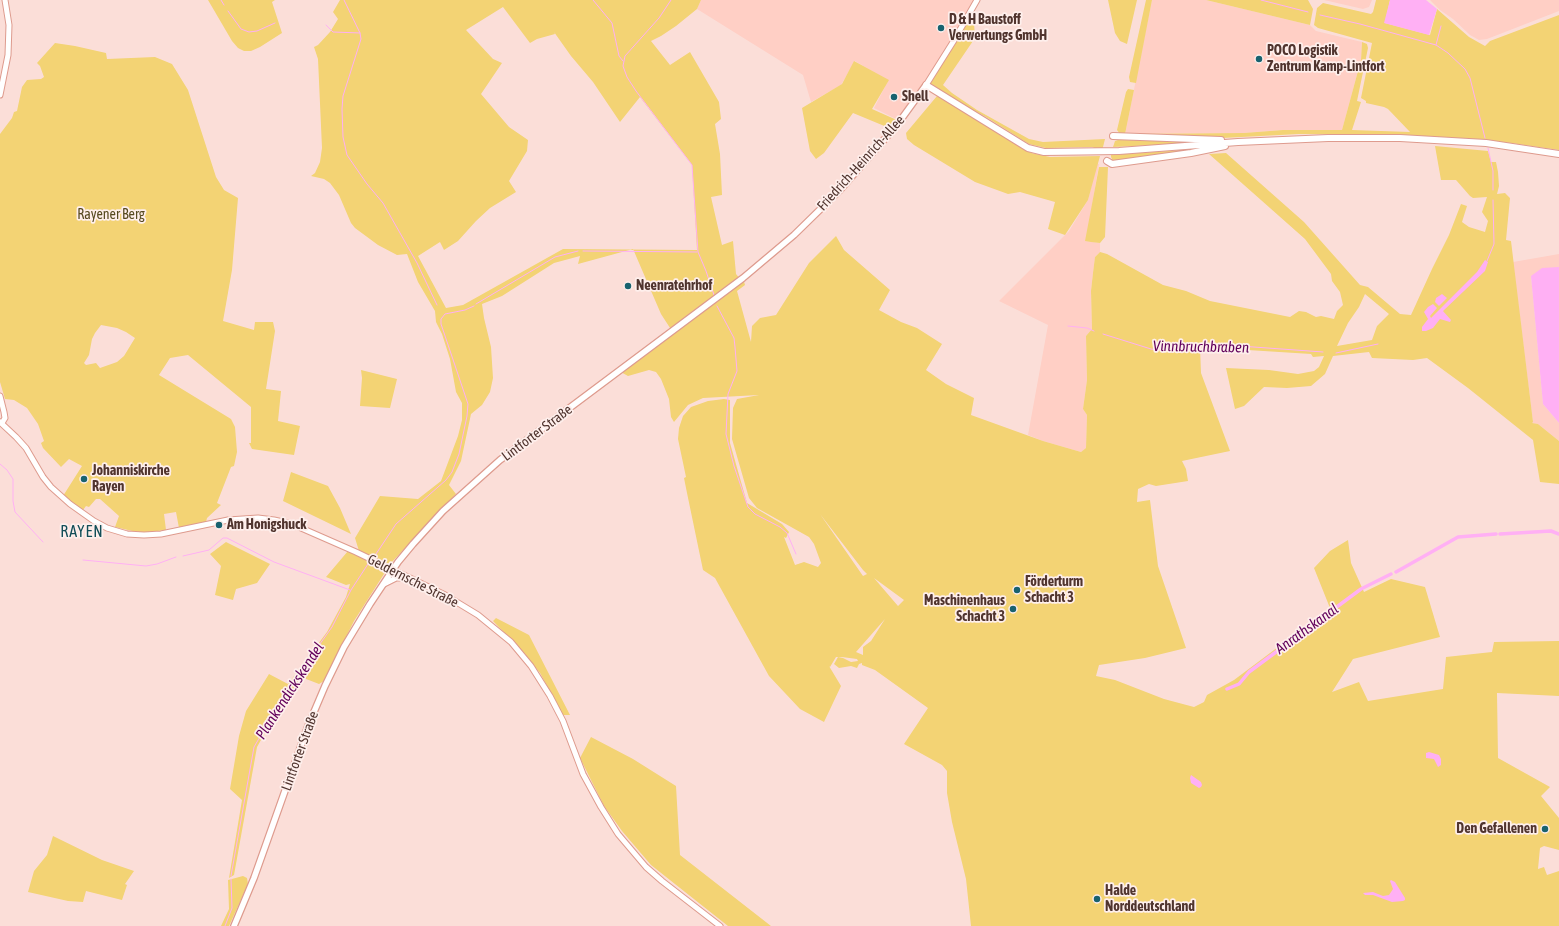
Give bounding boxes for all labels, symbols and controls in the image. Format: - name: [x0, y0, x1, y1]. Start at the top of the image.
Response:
- place label: D & H Baustoff Verwertungs GmbH: [949, 12, 1047, 44]
- marker: D & H Baustoff Verwertungs GmbH: [936, 23, 946, 33]
- place label: POCO Logistik Zentrum Kamp-Lintfort: [1267, 43, 1385, 76]
- marker: POCO Logistik Zentrum Kamp-Lintfort: [1254, 54, 1264, 64]
- place label: Shell: [902, 89, 928, 105]
- marker: Shell: [889, 92, 899, 102]
- street label: Friedrich-Heinrich-Allee: [814, 112, 908, 214]
- park label: Rayener Berg: [77, 207, 145, 223]
- place label: Neenratehrhof: [636, 278, 712, 294]
- marker: Neenratehrhof: [623, 281, 633, 291]
- water label: Vinnbruchbraben: [1153, 337, 1249, 357]
- street label: Lintforter Straße: [499, 401, 575, 465]
- place label: Johanniskirche Rayen: [92, 463, 170, 496]
- marker: Johanniskirche Rayen: [79, 474, 89, 484]
- place label: Am Honigshuck: [227, 517, 306, 533]
- marker: Am Honigshuck: [214, 520, 224, 530]
- district label: RAYEN: [60, 522, 104, 542]
- street label: Geldernsche Straße: [365, 551, 461, 611]
- place label: Förderturm Schacht 3: [1025, 574, 1083, 606]
- marker: Förderturm Schacht 3: [1012, 585, 1022, 595]
- place label: Maschinenhaus Schacht 3: [924, 593, 1005, 626]
- water label: Anrathskanal: [1272, 600, 1342, 658]
- marker: Maschinenhaus Schacht 3: [1008, 604, 1018, 614]
- water label: Plankendickskendel: [252, 639, 328, 743]
- street label: Lintforter Straße: [278, 709, 322, 793]
- place label: Den Gefallenen: [1456, 821, 1537, 837]
- marker: Den Gefallenen: [1540, 824, 1550, 834]
- place label: Halde Norddeutschland: [1105, 883, 1195, 916]
- marker: Halde Norddeutschland: [1092, 894, 1102, 904]

